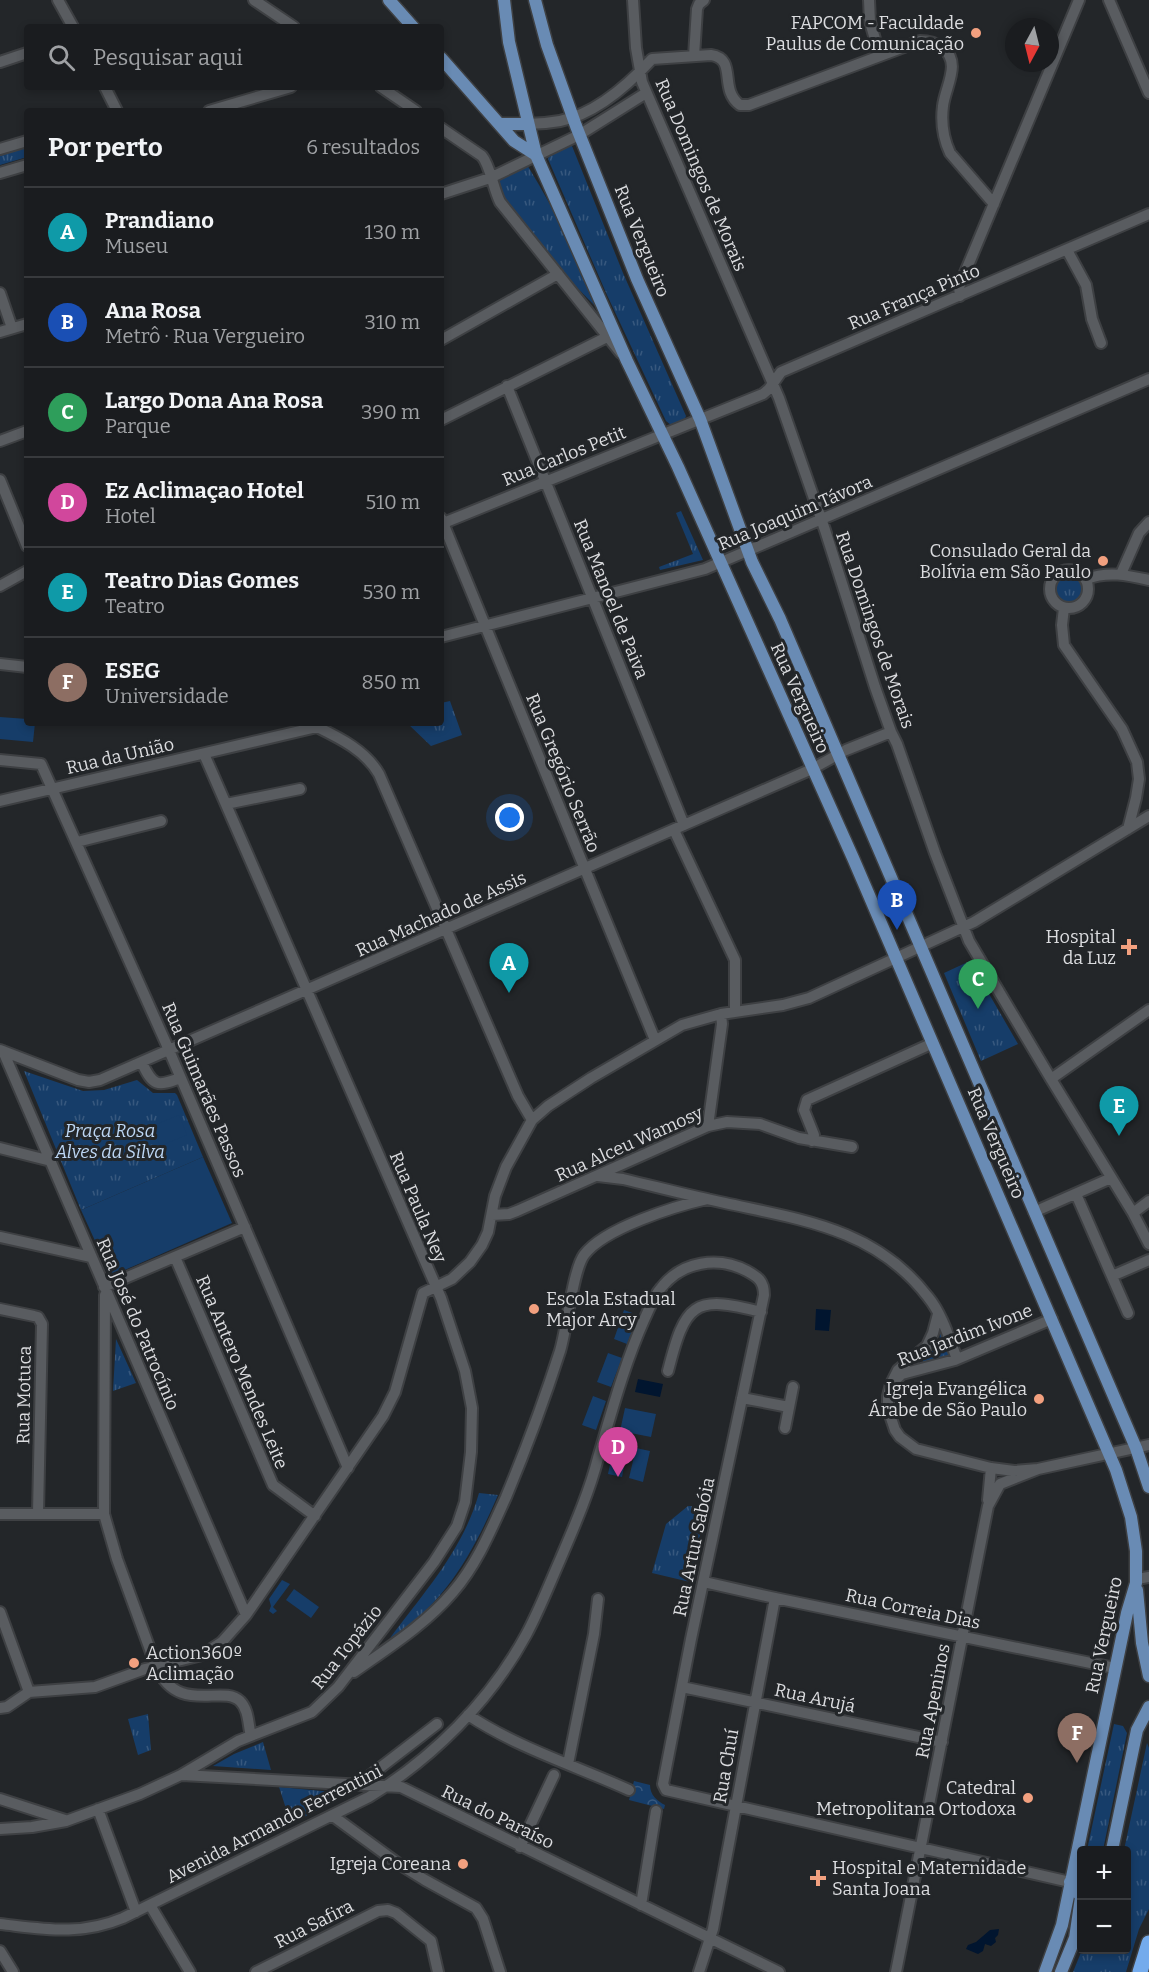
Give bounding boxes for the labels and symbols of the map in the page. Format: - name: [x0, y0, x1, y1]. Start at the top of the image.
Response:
- place label: FAPCOM - Faculdade Paulus de Comunicação: [766, 12, 964, 55]
- north arrow: [1005, 18, 1059, 72]
- marker: FAPCOM - Faculdade Paulus de Comunicação: [969, 26, 983, 40]
- street label: Rua Domingos de Morais: [650, 75, 752, 275]
- street label: Rua Vergueiro: [609, 182, 675, 300]
- street label: Rua França Pinto: [845, 259, 983, 335]
- street label: Rua Carlos Petit: [499, 421, 629, 491]
- street label: Rua Joaquim Távora: [715, 471, 876, 555]
- street label: Rua Manoel de Paiva: [569, 516, 653, 682]
- street label: Rua Domingos de Morais: [831, 529, 919, 731]
- place label: Consulado Geral da Bolívia em São Paulo: [919, 540, 1091, 583]
- marker: Consulado Geral da Bolívia em São Paulo: [1096, 554, 1110, 568]
- street label: Rua Vergueiro: [766, 639, 834, 757]
- street label: Rua Gregório Serrão: [521, 690, 605, 856]
- street label: Rua da União: [64, 733, 176, 779]
- your location: [495, 803, 524, 832]
- street label: Rua Machado de Assis: [352, 867, 530, 961]
- pin: B: [878, 880, 916, 930]
- place label: Hospital da Luz: [1046, 926, 1116, 969]
- marker: Hospital da Luz: [1120, 938, 1138, 956]
- pin: A: [490, 944, 528, 993]
- pin: C: [958, 960, 998, 1009]
- street label: Rua Guimarães Passos: [157, 999, 251, 1181]
- street label: Rua Vergueiro: [963, 1084, 1029, 1202]
- pin: E: [1100, 1086, 1138, 1136]
- street label: Rua Alceu Wamosy: [552, 1101, 707, 1186]
- park label: Praça Rosa Alves da Silva: [54, 1120, 165, 1163]
- street label: Rua Paula Ney: [385, 1148, 452, 1266]
- street label: Rua José do Patrocínio: [92, 1235, 184, 1413]
- street label: Rua Antero Mendes Leite: [191, 1272, 293, 1472]
- place label: Escola Estadual Major Arcy: [546, 1288, 676, 1331]
- street label: Rua Jardim Ivone: [894, 1299, 1036, 1371]
- marker: Escola Estadual Major Arcy: [527, 1302, 541, 1316]
- street label: Rua Motuca: [12, 1345, 36, 1445]
- place label: Igreja Evangélica Árabe de São Paulo: [868, 1378, 1027, 1421]
- marker: Igreja Evangélica Árabe de São Paulo: [1032, 1392, 1046, 1406]
- pin: D: [598, 1428, 638, 1477]
- street label: Rua Artur Sabóia: [669, 1475, 720, 1619]
- street label: Rua Vergueiro: [1081, 1574, 1127, 1696]
- street label: Rua Correia Dias: [843, 1584, 983, 1634]
- street label: Rua Topázio: [307, 1600, 387, 1694]
- place label: Action360º Aclimação: [146, 1642, 242, 1685]
- street label: Rua Apeninos: [911, 1642, 955, 1760]
- marker: Action360º Aclimação: [127, 1656, 141, 1670]
- street label: Rua Arujá: [772, 1679, 858, 1717]
- pin: F: [1058, 1714, 1096, 1763]
- street label: Rua Chuí: [709, 1727, 743, 1805]
- street label: Avenida Armando Ferrentini: [163, 1760, 385, 1888]
- place label: Catedral Metropolitana Ortodoxa: [816, 1777, 1016, 1820]
- street label: Rua do Paraíso: [438, 1780, 558, 1854]
- marker: Catedral Metropolitana Ortodoxa: [1021, 1791, 1035, 1805]
- place label: Igreja Coreana: [330, 1853, 451, 1875]
- marker: Igreja Coreana: [456, 1857, 470, 1871]
- place label: Hospital e Maternidade Santa Joana: [832, 1857, 1026, 1900]
- marker: Hospital e Maternidade Santa Joana: [809, 1869, 827, 1887]
- street label: Rua Safira: [271, 1895, 357, 1953]

